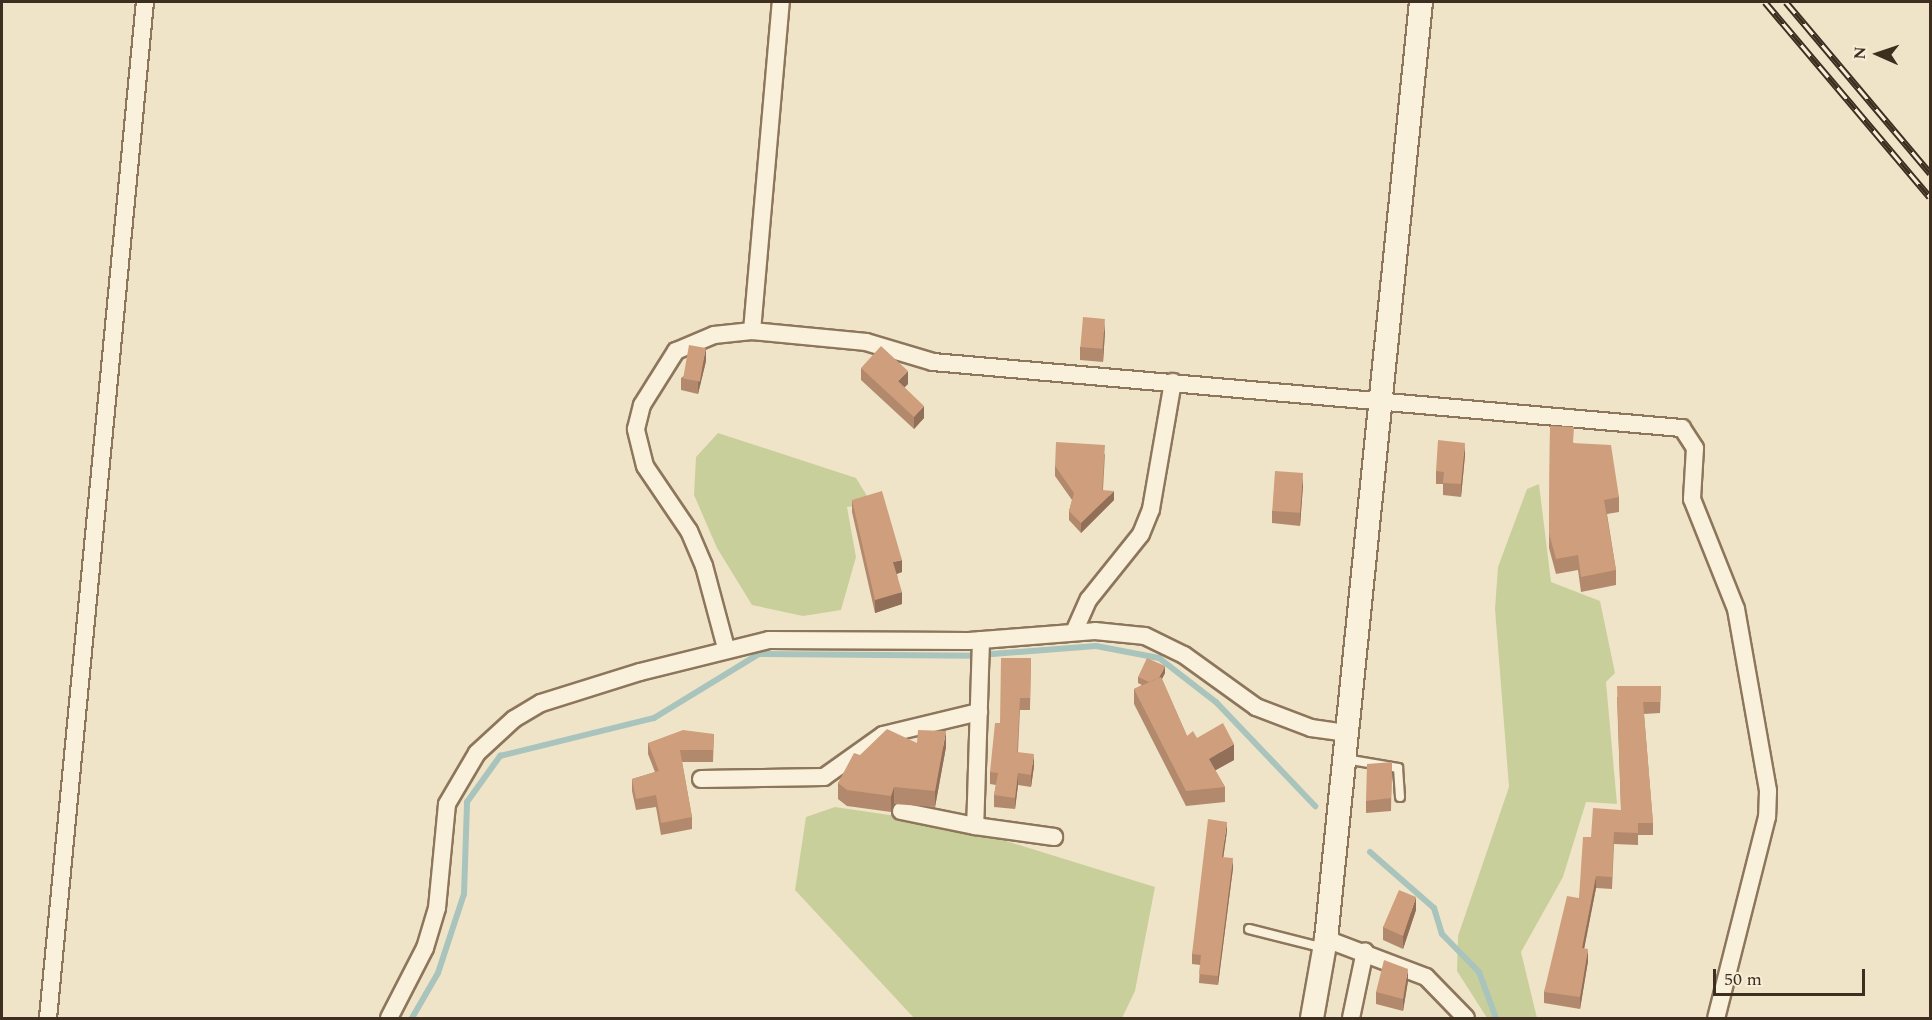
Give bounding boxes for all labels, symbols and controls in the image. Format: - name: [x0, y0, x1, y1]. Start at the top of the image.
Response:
- north arrow: [1848, 24, 1908, 84]
- text: N: [1848, 46, 1872, 60]
- scale bar: [1716, 957, 1868, 995]
- text: 50 m: [1724, 966, 1762, 993]

